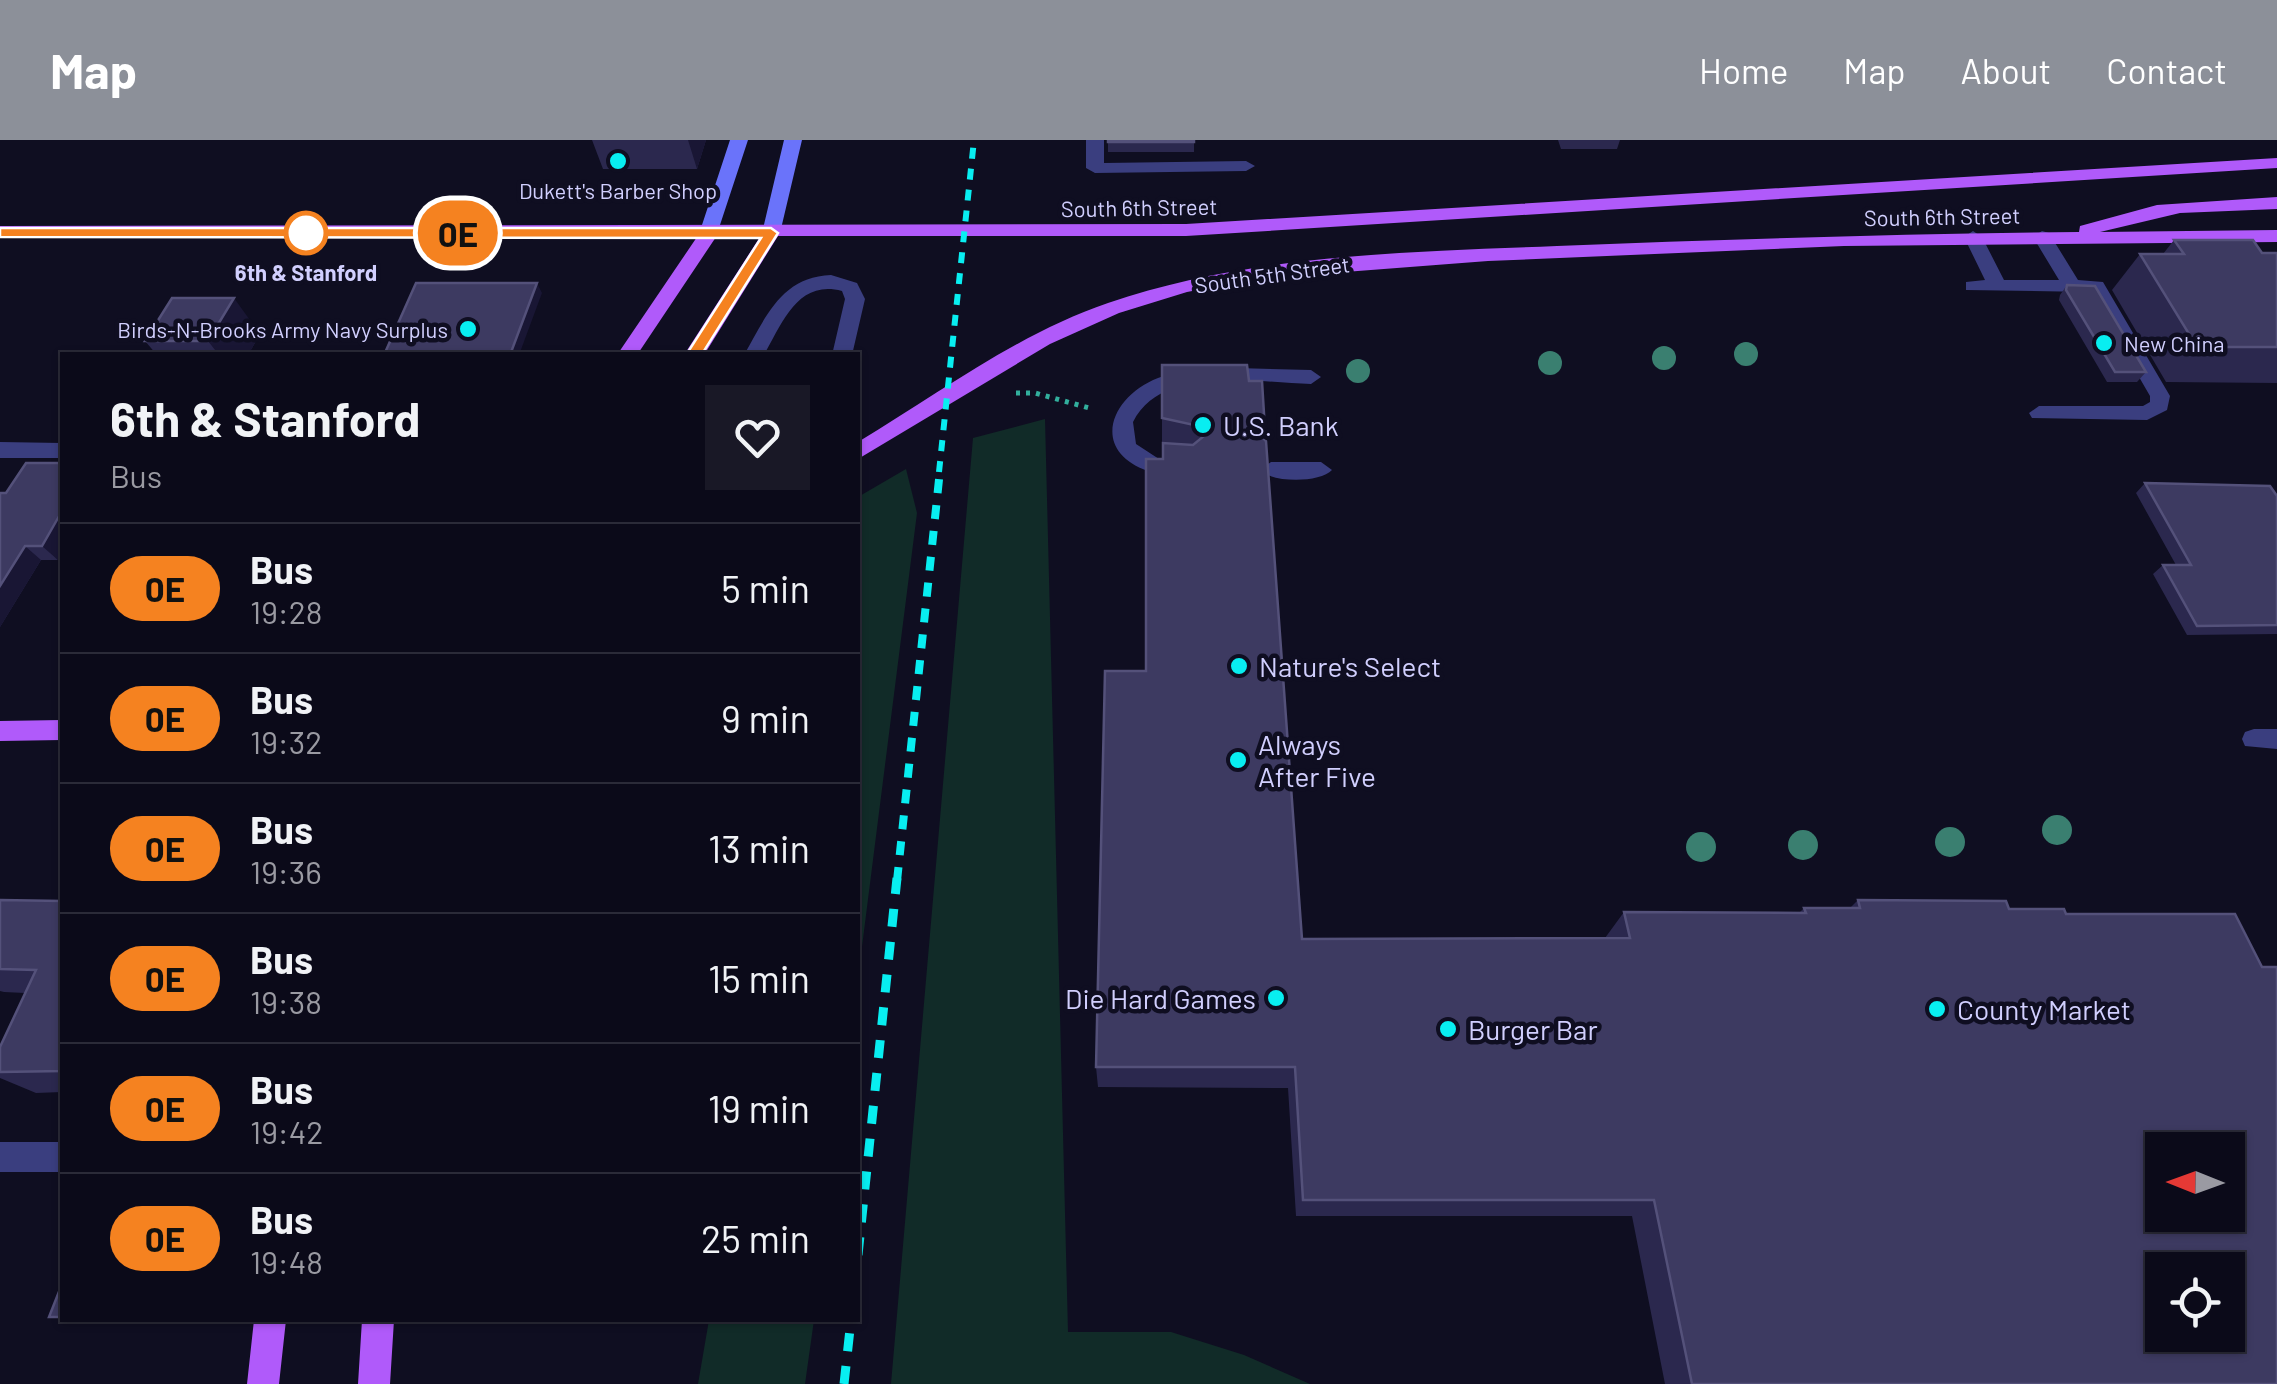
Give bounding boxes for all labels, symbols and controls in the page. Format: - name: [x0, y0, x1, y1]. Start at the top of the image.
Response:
- text: Map: [50, 41, 137, 99]
- text: Home: [1699, 49, 1788, 91]
- text: Map: [1843, 49, 1906, 91]
- text: About: [1961, 49, 2051, 91]
- text: Contact: [2106, 49, 2227, 91]
- marker: Dukett's Barber Shop: [607, 150, 629, 172]
- place label: Dukett's Barber Shop: [519, 177, 717, 203]
- street label: South 6th Street: [1061, 193, 1217, 221]
- line badge: 0E: [413, 201, 503, 266]
- street label: South 6th Street: [1864, 202, 2020, 230]
- marker: 6th & Stanford: [285, 212, 327, 254]
- text: 0E: [438, 212, 478, 254]
- street label: South 5th Street: [1193, 250, 1351, 298]
- place label: 6th & Stanford: [235, 259, 377, 285]
- place label: Birds-N-Brooks Army Navy Surplus: [117, 316, 448, 342]
- marker: Birds-N-Brooks Army Navy Surplus: [457, 318, 479, 340]
- place label: New China: [2124, 330, 2225, 356]
- marker: New China: [2093, 332, 2115, 354]
- button: heart: [705, 385, 810, 490]
- text: 6th & Stanford: [110, 389, 420, 447]
- place label: U.S. Bank: [1223, 408, 1339, 442]
- marker: U.S. Bank: [1192, 414, 1214, 436]
- text: Bus: [110, 456, 162, 494]
- text: Bus: [250, 546, 313, 592]
- text: 5 min: [721, 565, 810, 611]
- text: 0E: [145, 567, 185, 609]
- text: 19:28: [250, 592, 323, 630]
- place label: Nature's Select: [1259, 649, 1441, 683]
- marker: Nature's Select: [1228, 655, 1250, 677]
- text: Bus: [250, 676, 313, 722]
- text: 9 min: [721, 695, 810, 741]
- text: 0E: [145, 697, 185, 739]
- text: 19:32: [250, 722, 322, 760]
- place label: Always After Five: [1258, 727, 1376, 793]
- marker: Always After Five: [1227, 749, 1249, 771]
- text: Bus: [250, 806, 313, 852]
- text: 13 min: [708, 825, 810, 871]
- text: 0E: [145, 827, 185, 869]
- text: 19:36: [250, 852, 322, 890]
- text: Bus: [250, 936, 313, 982]
- text: 15 min: [708, 955, 810, 1001]
- text: 0E: [145, 957, 185, 999]
- place label: Die Hard Games: [1065, 981, 1256, 1015]
- text: 19:38: [250, 982, 322, 1020]
- marker: Die Hard Games: [1265, 987, 1287, 1009]
- place label: County Market: [1957, 992, 2131, 1026]
- marker: County Market: [1926, 998, 1948, 1020]
- place label: Burger Bar: [1468, 1012, 1598, 1046]
- marker: Burger Bar: [1437, 1018, 1459, 1040]
- text: Bus: [250, 1066, 313, 1112]
- text: 19 min: [708, 1085, 810, 1131]
- text: 0E: [145, 1087, 185, 1129]
- text: 19:42: [250, 1112, 324, 1150]
- north arrow: [2145, 1132, 2245, 1232]
- map controls: [2145, 1132, 2245, 1352]
- text: Bus: [250, 1196, 313, 1242]
- text: 25 min: [701, 1215, 810, 1261]
- text: 0E: [145, 1217, 185, 1259]
- text: 19:48: [250, 1242, 323, 1280]
- button: locate: [2145, 1252, 2245, 1352]

